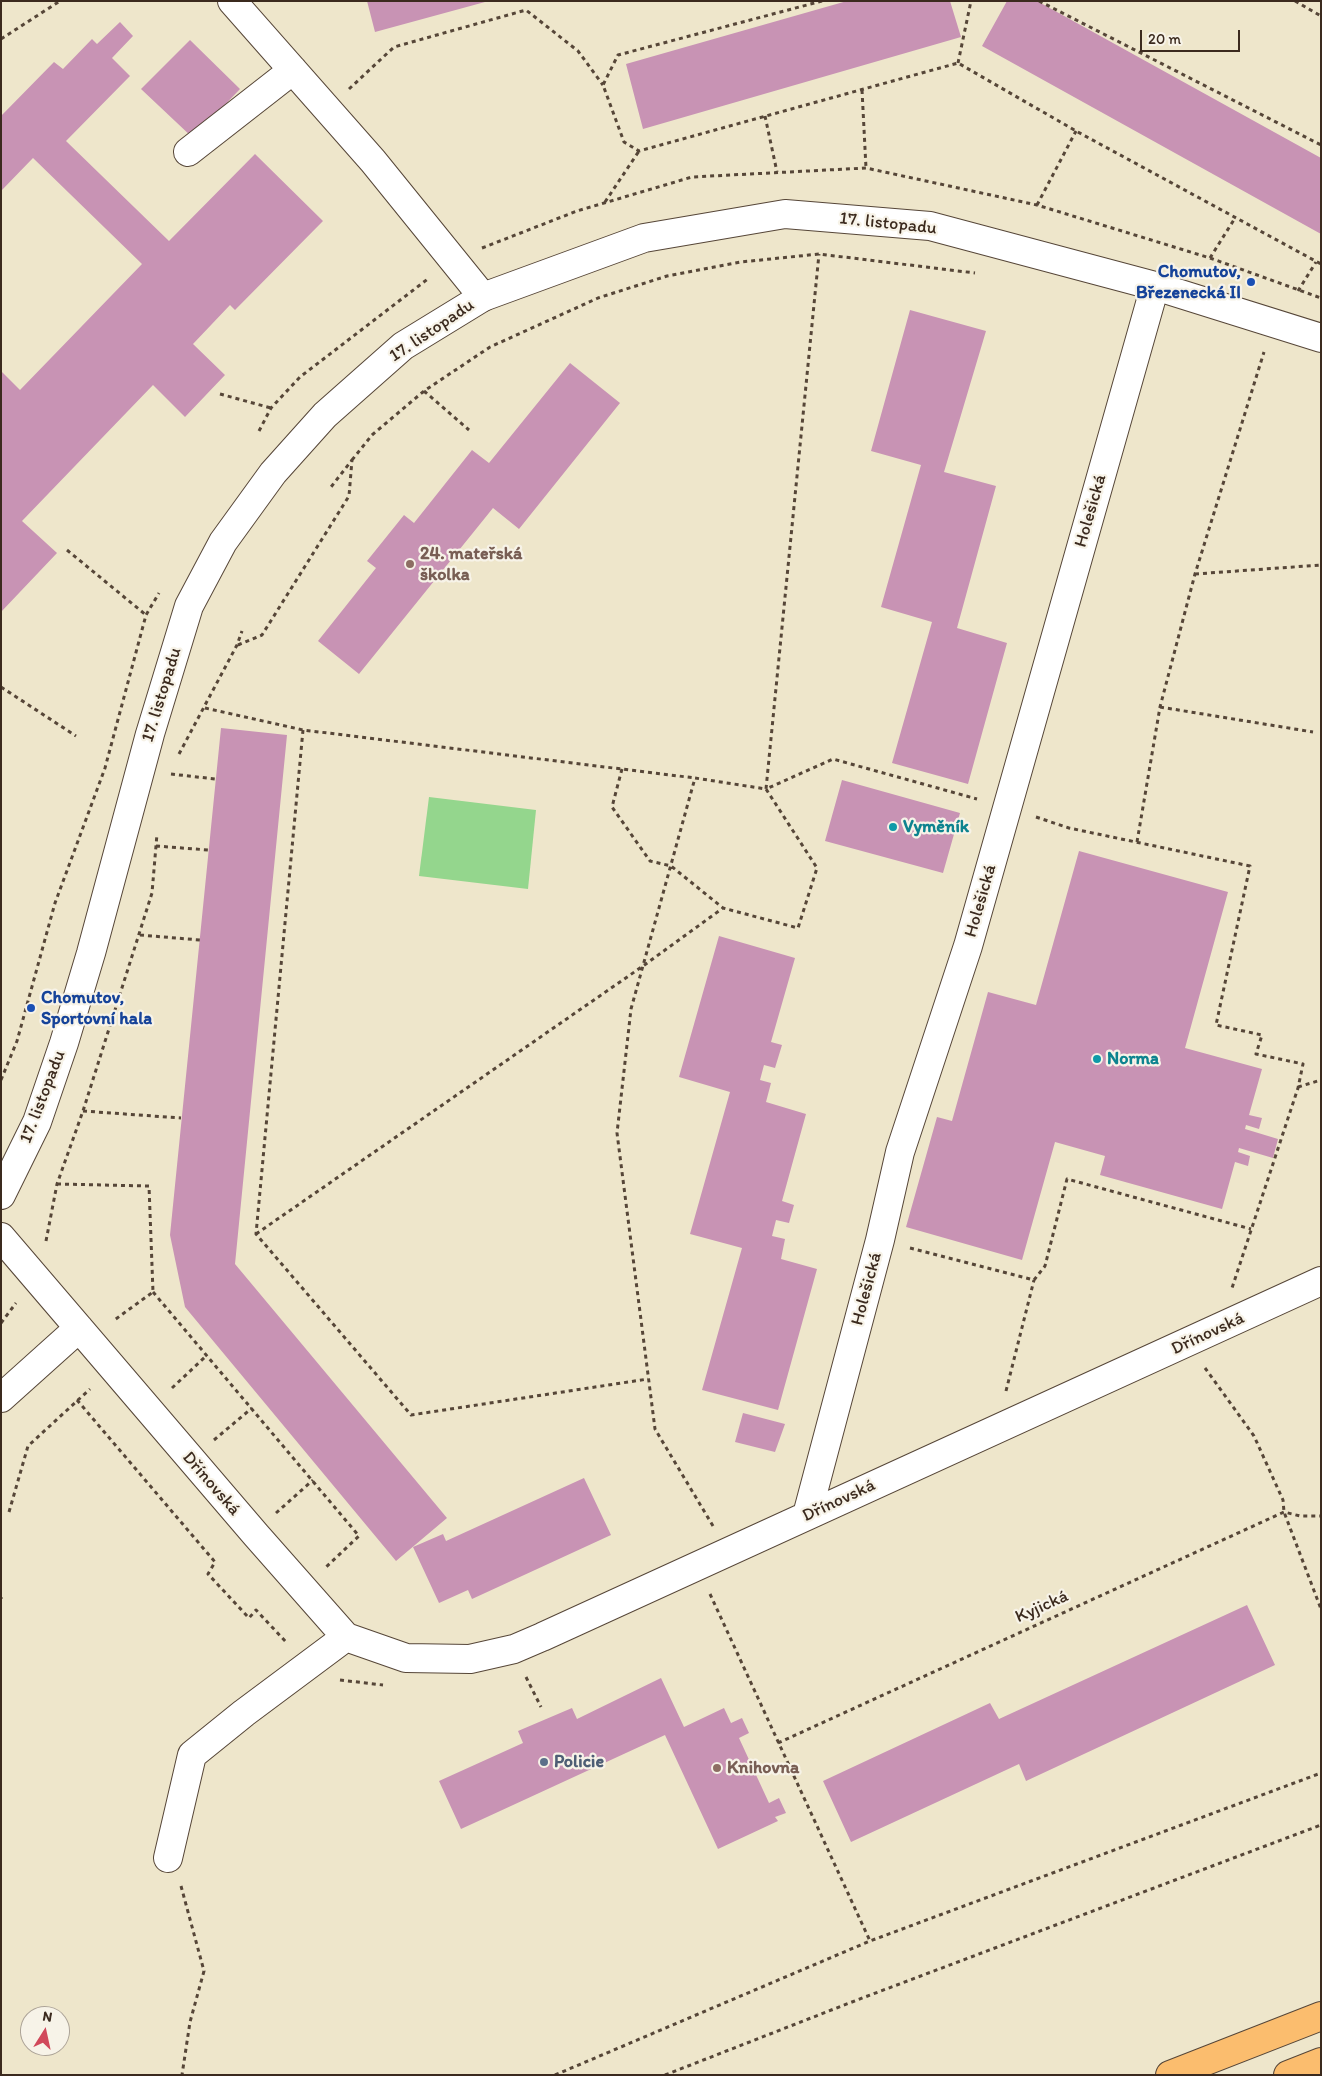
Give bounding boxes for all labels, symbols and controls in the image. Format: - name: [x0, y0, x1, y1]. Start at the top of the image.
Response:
- scale bar: [1142, 20, 1242, 52]
- text: 20 m: [1148, 30, 1181, 48]
- street label: 17. listopadu: [838, 208, 938, 240]
- place label: Chomutov, Březenecká II: [1136, 261, 1241, 304]
- marker: Chomutov, Březenecká II: [1245, 276, 1257, 288]
- street label: 17. listopadu: [385, 295, 479, 367]
- street label: Holešická: [1070, 472, 1112, 550]
- place label: 24. mateřská školka: [420, 543, 522, 586]
- marker: 24. mateřská školka: [404, 558, 416, 570]
- street label: 17. listopadu: [137, 645, 187, 745]
- place label: Vyměník: [903, 816, 969, 838]
- marker: Vyměník: [887, 821, 899, 833]
- street label: Holešická: [960, 862, 1002, 940]
- place label: Chomutov, Sportovní hala: [41, 987, 152, 1030]
- marker: Chomutov, Sportovní hala: [25, 1002, 37, 1014]
- street label: 17. listopadu: [15, 1047, 71, 1147]
- place label: Norma: [1107, 1048, 1159, 1070]
- marker: Norma: [1091, 1053, 1103, 1065]
- street label: Holešická: [847, 1250, 887, 1328]
- street label: Dřínovská: [1168, 1308, 1248, 1360]
- street label: Dřínovská: [177, 1447, 245, 1521]
- street label: Dřínovská: [799, 1475, 879, 1527]
- street label: Kyjická: [1012, 1586, 1072, 1628]
- place label: Policie: [554, 1751, 604, 1773]
- marker: Policie: [538, 1756, 550, 1768]
- place label: Knihovna: [727, 1757, 799, 1779]
- marker: Knihovna: [711, 1762, 723, 1774]
- north arrow: [20, 2006, 70, 2056]
- text: N: [41, 2008, 54, 2026]

